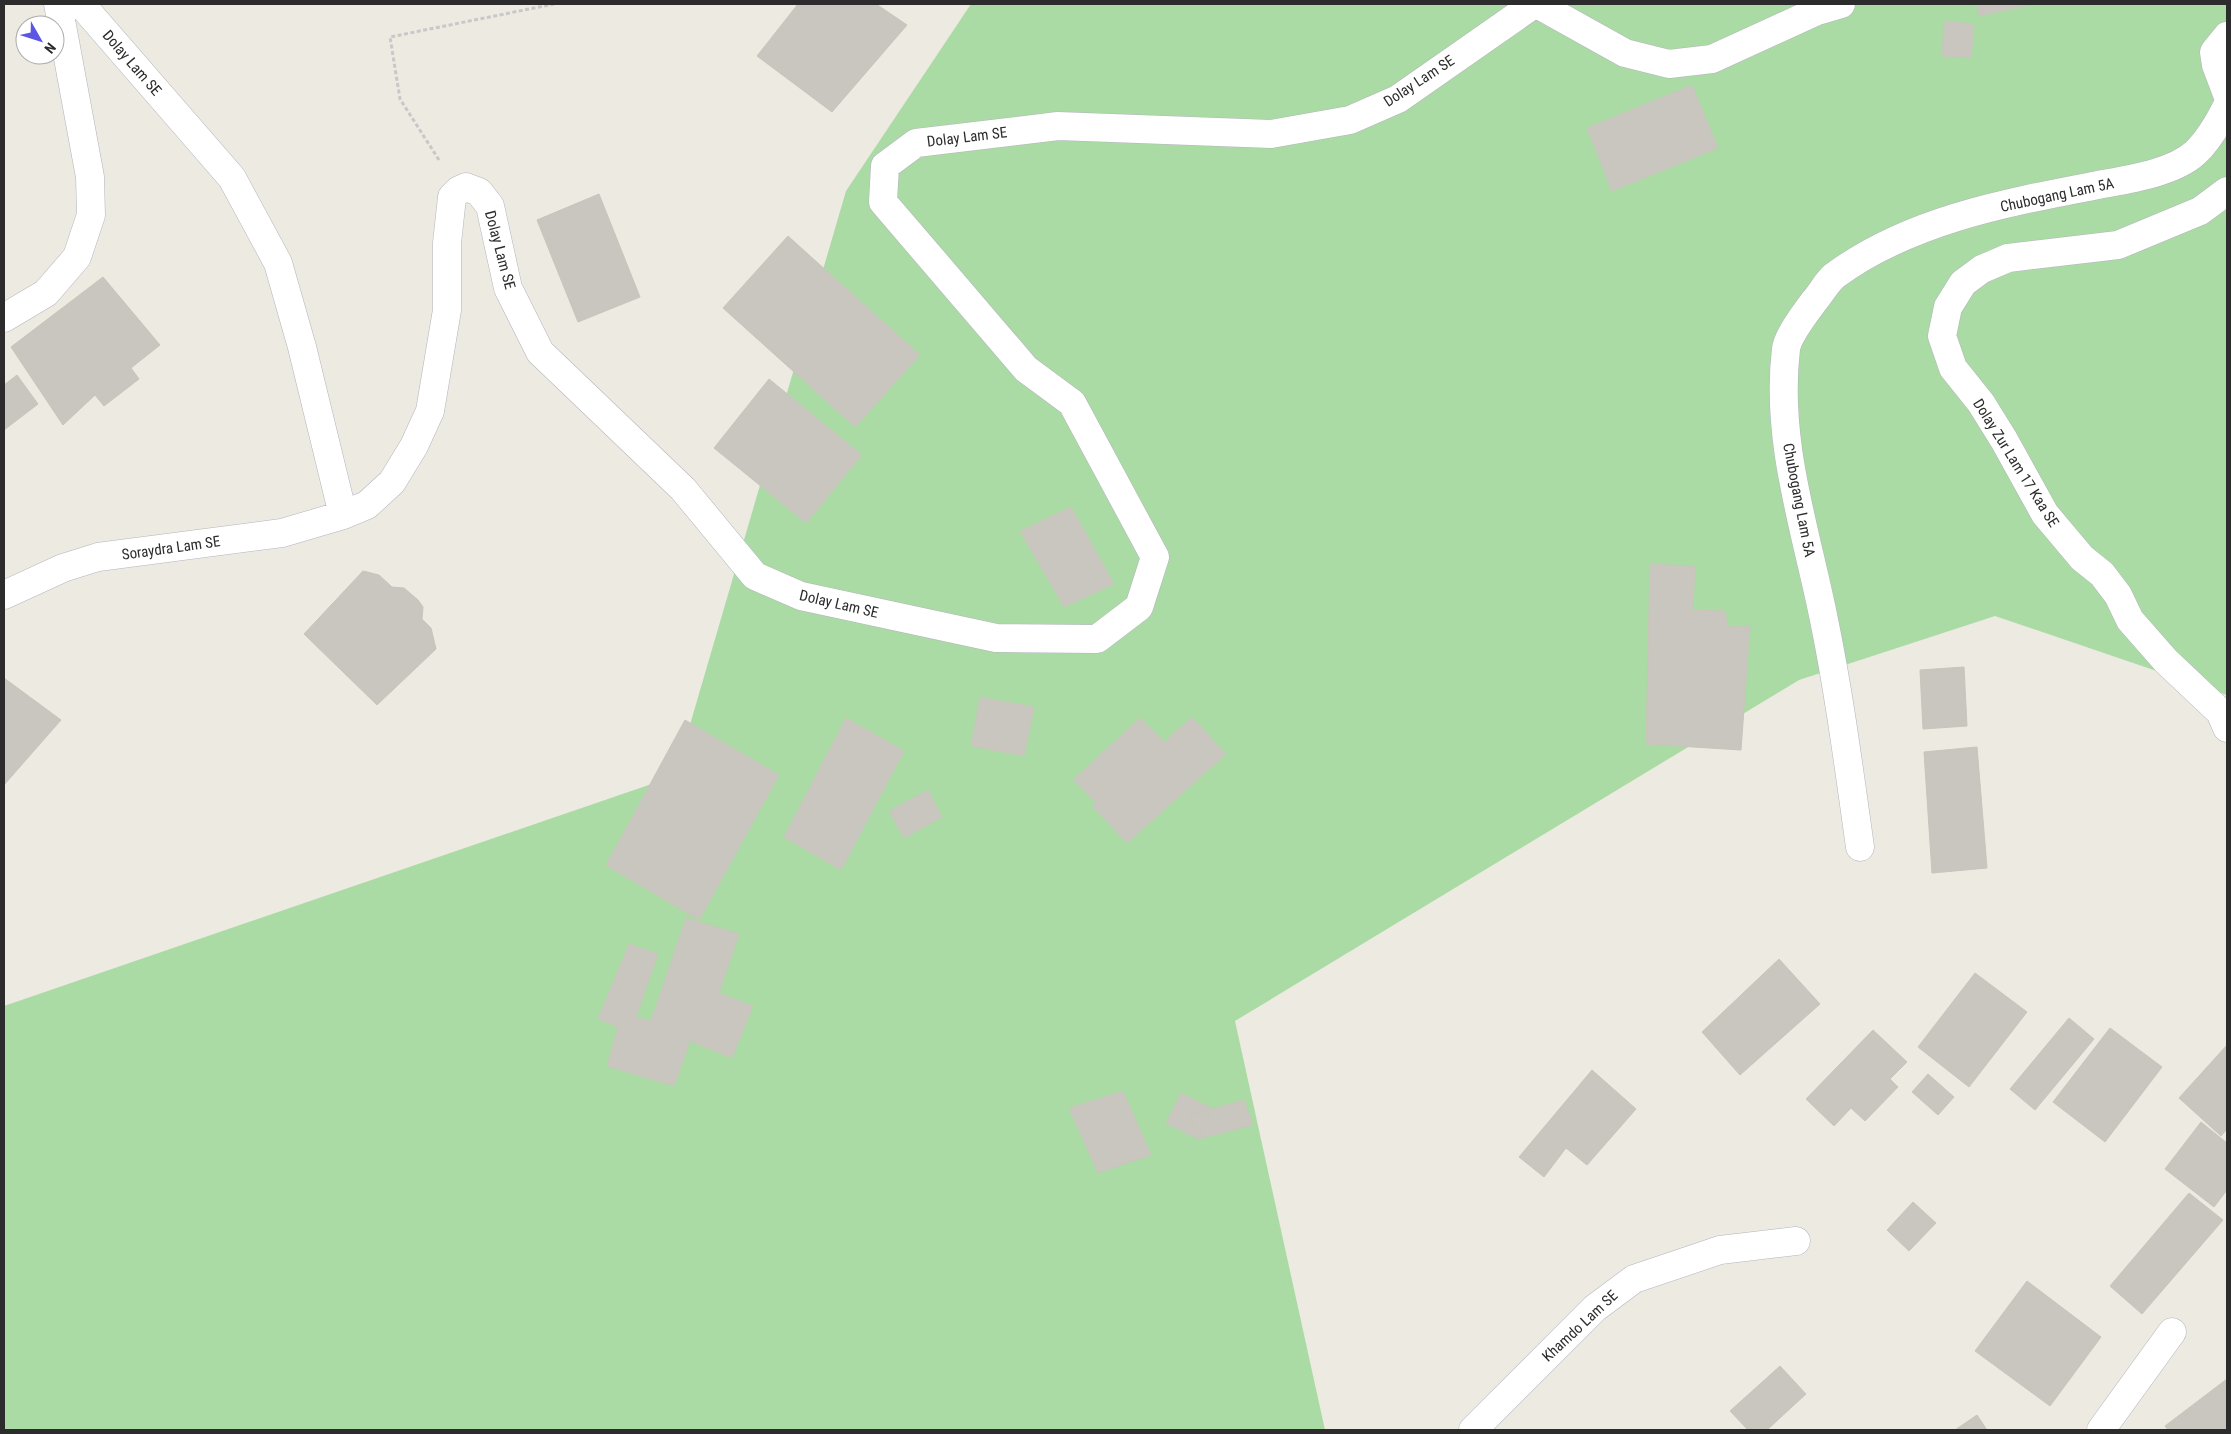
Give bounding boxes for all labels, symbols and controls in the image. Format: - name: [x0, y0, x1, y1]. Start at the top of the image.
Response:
- north arrow: [15, 15, 65, 65]
- street label: Dolay Lam SE: [99, 27, 165, 99]
- text: N: [41, 40, 59, 57]
- street label: Dolay Lam SE: [1380, 52, 1458, 110]
- street label: Dolay Lam SE: [926, 123, 1008, 151]
- street label: Chubogang Lam 5A: [1999, 174, 2116, 216]
- street label: Dolay Lam SE: [481, 209, 519, 291]
- street label: Dolay Zur Lam 17 Kaa SE: [1969, 396, 2063, 530]
- street label: Chubogang Lam 5A: [1779, 441, 1819, 559]
- street label: Soraydra Lam SE: [121, 532, 221, 564]
- street label: Dolay Lam SE: [798, 586, 880, 622]
- street label: Khamdo Lam SE: [1539, 1286, 1621, 1366]

